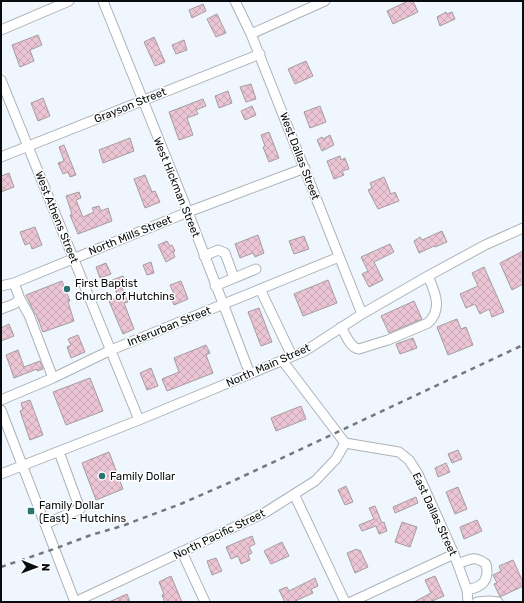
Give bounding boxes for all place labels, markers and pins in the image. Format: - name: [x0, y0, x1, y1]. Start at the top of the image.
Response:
- place label: First Baptist Church of Hutchins: [75, 277, 175, 303]
- marker: First Baptist Church of Hutchins: [62, 284, 72, 294]
- place label: Family Dollar: [110, 470, 176, 483]
- marker: Family Dollar: [97, 471, 107, 481]
- place label: Family Dollar (East) - Hutchins: [39, 499, 127, 525]
- marker: Family Dollar (East) - Hutchins: [26, 506, 36, 516]

